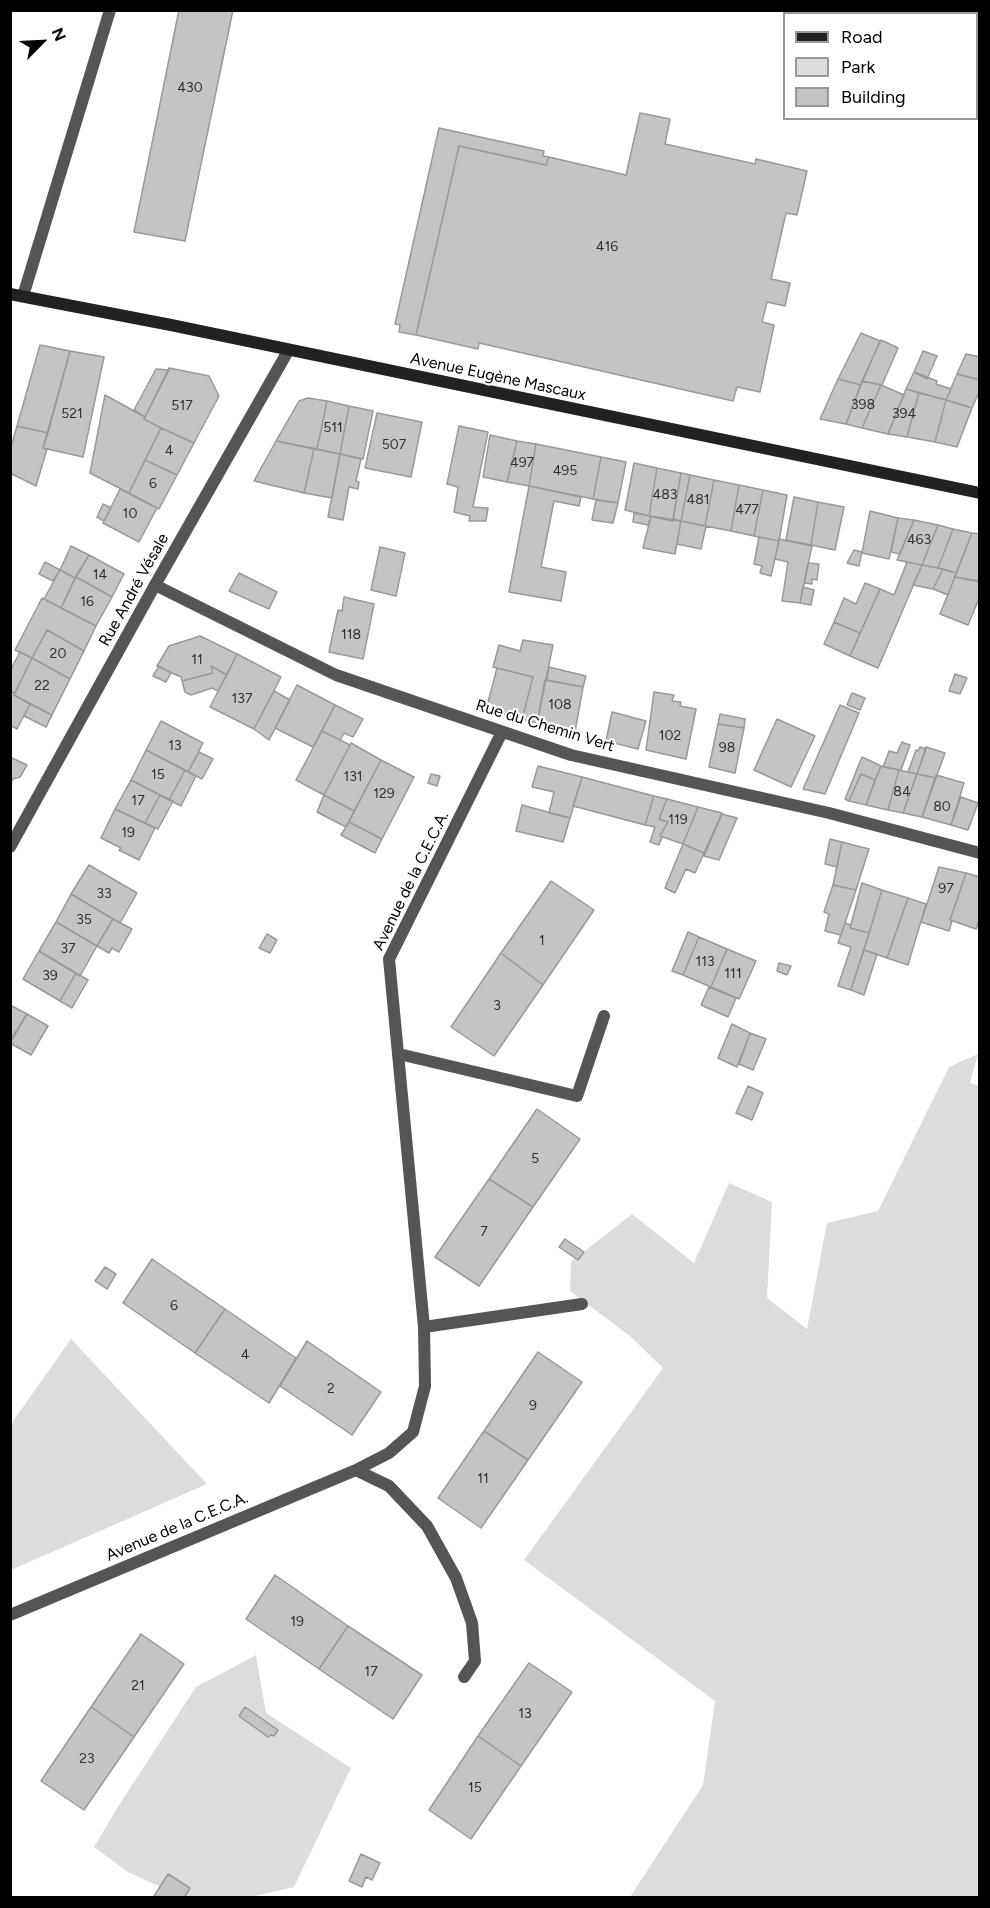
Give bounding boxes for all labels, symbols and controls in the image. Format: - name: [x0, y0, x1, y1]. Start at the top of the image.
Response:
- north arrow: [12, 12, 72, 72]
- legend: [783, 12, 978, 120]
- text: N: [48, 25, 70, 44]
- text: Road: [841, 26, 882, 48]
- text: Park: [841, 56, 875, 78]
- house number: 430: [177, 80, 203, 96]
- text: Building: [841, 86, 906, 108]
- house number: 416: [596, 239, 618, 255]
- street label: Avenue Eugène Mascaux: [409, 349, 587, 405]
- house number: 398: [851, 397, 875, 413]
- house number: 517: [171, 398, 193, 414]
- house number: 521: [61, 406, 83, 422]
- house number: 394: [892, 406, 916, 422]
- house number: 511: [323, 420, 343, 436]
- house number: 507: [382, 437, 406, 453]
- house number: 4: [165, 443, 173, 459]
- house number: 497: [510, 455, 534, 471]
- house number: 495: [553, 463, 577, 479]
- house number: 6: [149, 476, 157, 492]
- house number: 483: [653, 487, 677, 503]
- house number: 481: [686, 492, 710, 508]
- house number: 477: [735, 502, 759, 518]
- house number: 10: [123, 506, 137, 522]
- street label: Rue André Vésale: [95, 530, 173, 650]
- house number: 463: [907, 532, 931, 548]
- house number: 14: [93, 567, 107, 583]
- house number: 16: [80, 594, 94, 610]
- house number: 118: [341, 627, 361, 643]
- house number: 20: [50, 646, 66, 662]
- house number: 11: [191, 652, 203, 668]
- house number: 22: [34, 678, 50, 694]
- house number: 137: [232, 691, 252, 707]
- street label: Rue du Chemin Vert: [473, 696, 617, 756]
- house number: 108: [548, 697, 572, 713]
- house number: 102: [659, 728, 681, 744]
- house number: 13: [168, 738, 182, 754]
- house number: 98: [719, 740, 735, 756]
- house number: 15: [151, 767, 165, 783]
- house number: 131: [343, 769, 363, 785]
- house number: 84: [893, 784, 911, 800]
- house number: 129: [373, 786, 395, 802]
- house number: 17: [131, 793, 145, 809]
- house number: 80: [933, 799, 951, 815]
- street label: Avenue de la C.E.C.A.: [369, 808, 453, 954]
- house number: 119: [668, 812, 688, 828]
- house number: 19: [121, 825, 135, 841]
- house number: 97: [938, 881, 954, 897]
- house number: 33: [96, 886, 112, 902]
- house number: 35: [76, 912, 92, 928]
- house number: 1: [539, 933, 545, 949]
- house number: 37: [60, 941, 76, 957]
- house number: 113: [695, 954, 715, 970]
- house number: 111: [724, 966, 742, 982]
- house number: 39: [42, 968, 58, 984]
- house number: 3: [493, 998, 501, 1014]
- house number: 5: [531, 1151, 539, 1167]
- house number: 7: [480, 1224, 488, 1240]
- house number: 6: [170, 1298, 178, 1314]
- house number: 4: [241, 1347, 249, 1363]
- house number: 2: [327, 1381, 335, 1397]
- house number: 9: [529, 1398, 537, 1414]
- house number: 11: [477, 1471, 489, 1487]
- street label: Avenue de la C.E.C.A.: [103, 1488, 251, 1566]
- house number: 19: [290, 1614, 304, 1630]
- house number: 17: [364, 1664, 378, 1680]
- house number: 21: [131, 1678, 145, 1694]
- house number: 13: [518, 1706, 532, 1722]
- house number: 23: [79, 1751, 95, 1767]
- house number: 15: [468, 1780, 482, 1796]

